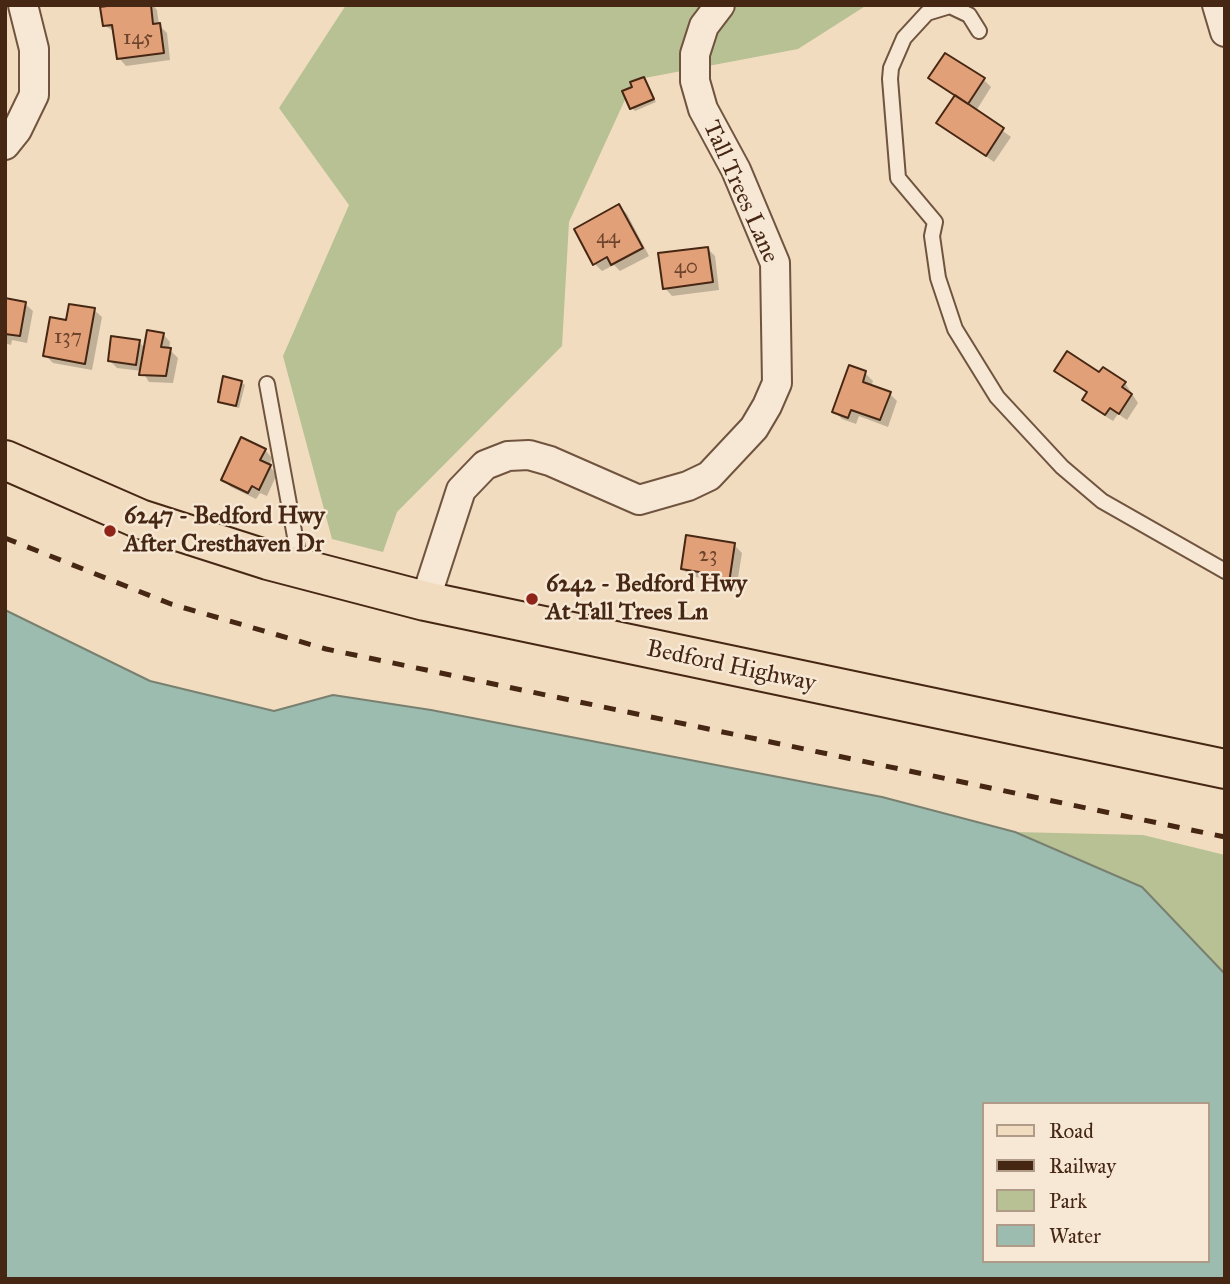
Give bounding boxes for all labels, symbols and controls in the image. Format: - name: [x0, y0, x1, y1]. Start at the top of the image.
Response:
- house number: 145: [123, 26, 153, 52]
- street label: Tall Trees Lane: [696, 116, 784, 268]
- house number: 44: [596, 225, 620, 251]
- house number: 40: [674, 255, 698, 281]
- house number: 137: [54, 325, 82, 351]
- place label: 6247 - Bedford Hwy After Cresthaven Dr: [124, 503, 325, 559]
- marker: 6247 - Bedford Hwy After Cresthaven Dr: [102, 523, 118, 539]
- house number: 23: [699, 543, 717, 569]
- place label: 6242 - Bedford Hwy At Tall Trees Ln: [546, 571, 747, 627]
- marker: 6242 - Bedford Hwy At Tall Trees Ln: [524, 591, 540, 607]
- street label: Bedford Highway: [644, 635, 818, 699]
- legend: [982, 1102, 1209, 1263]
- text: Road: [1049, 1118, 1094, 1144]
- text: Railway: [1049, 1153, 1116, 1179]
- text: Park: [1049, 1188, 1087, 1214]
- text: Water: [1049, 1223, 1101, 1249]

